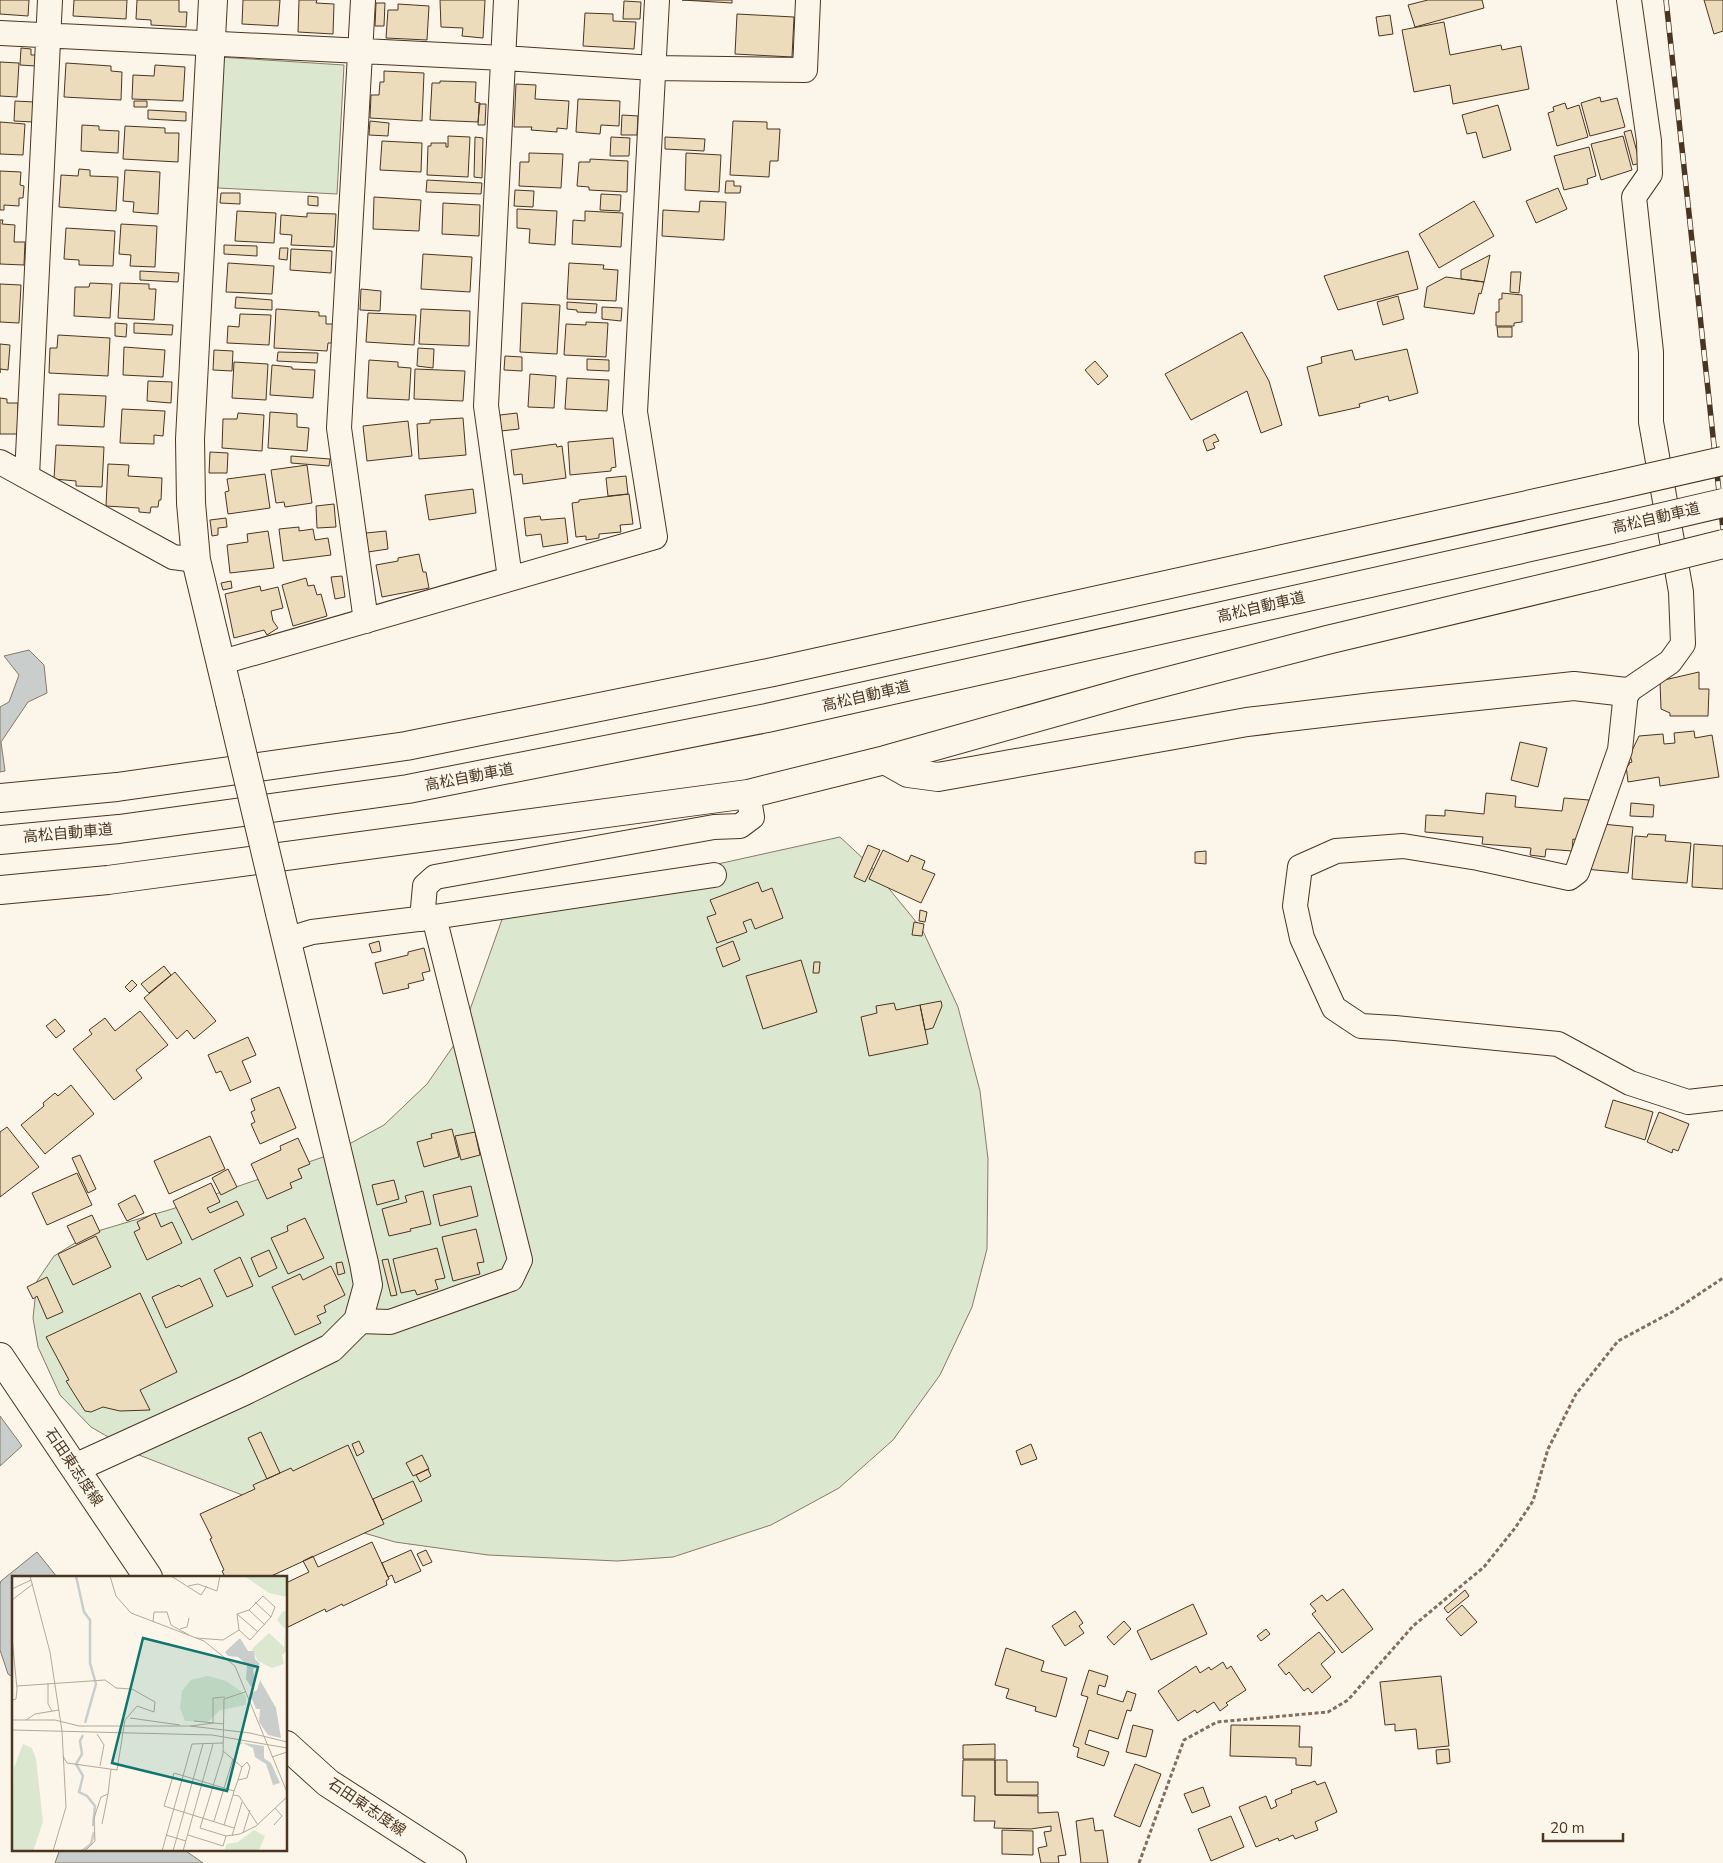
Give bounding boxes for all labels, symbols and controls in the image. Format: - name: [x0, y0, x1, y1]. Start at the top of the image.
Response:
- street label: 高松自動車道: [1610, 498, 1702, 538]
- street label: 高松自動車道: [1215, 587, 1307, 627]
- street label: 高松自動車道: [820, 676, 912, 716]
- street label: 高松自動車道: [423, 759, 515, 795]
- street label: 高松自動車道: [22, 819, 114, 847]
- street label: 石田東志度線: [41, 1424, 107, 1510]
- inset map: [12, 1576, 288, 1850]
- street label: 石田東志度線: [324, 1774, 410, 1840]
- scale bar: [1543, 1810, 1623, 1842]
- text: 20 m: [1550, 1818, 1585, 1838]

